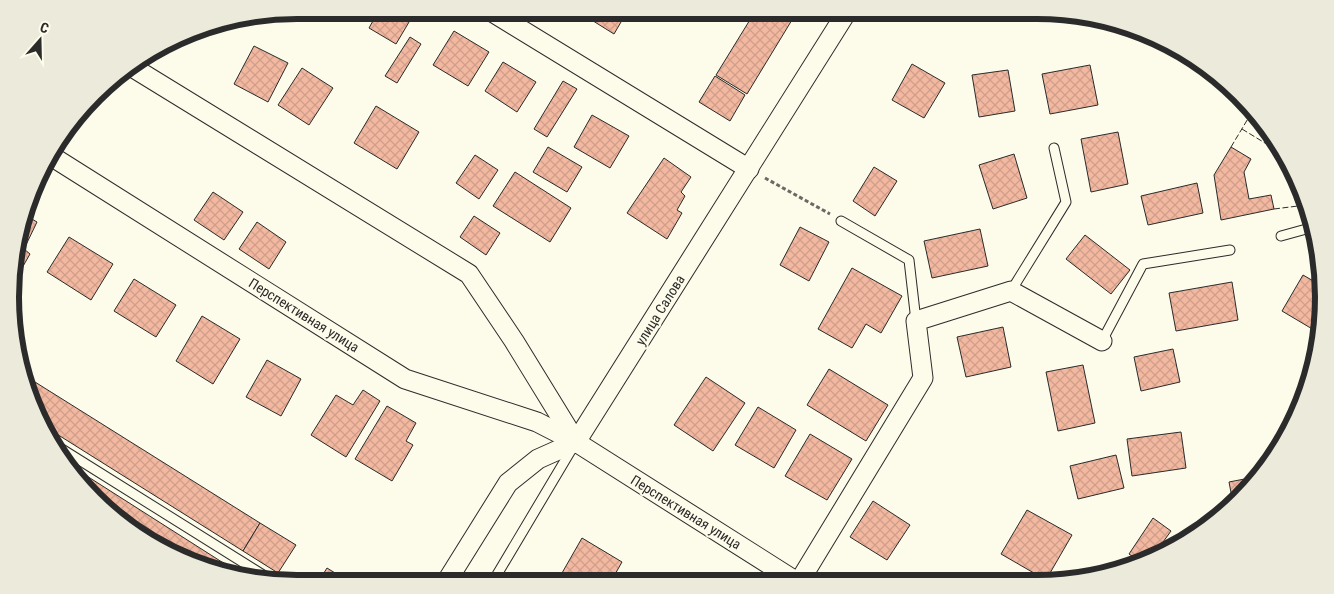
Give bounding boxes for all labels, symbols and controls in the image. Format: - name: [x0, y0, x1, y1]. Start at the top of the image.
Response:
- north arrow: [15, 15, 65, 65]
- text: С: [38, 19, 51, 37]
- street label: улица Салова: [632, 272, 688, 348]
- street label: Перспективная улица: [246, 275, 362, 355]
- street label: Перспективная улица: [628, 472, 744, 552]

